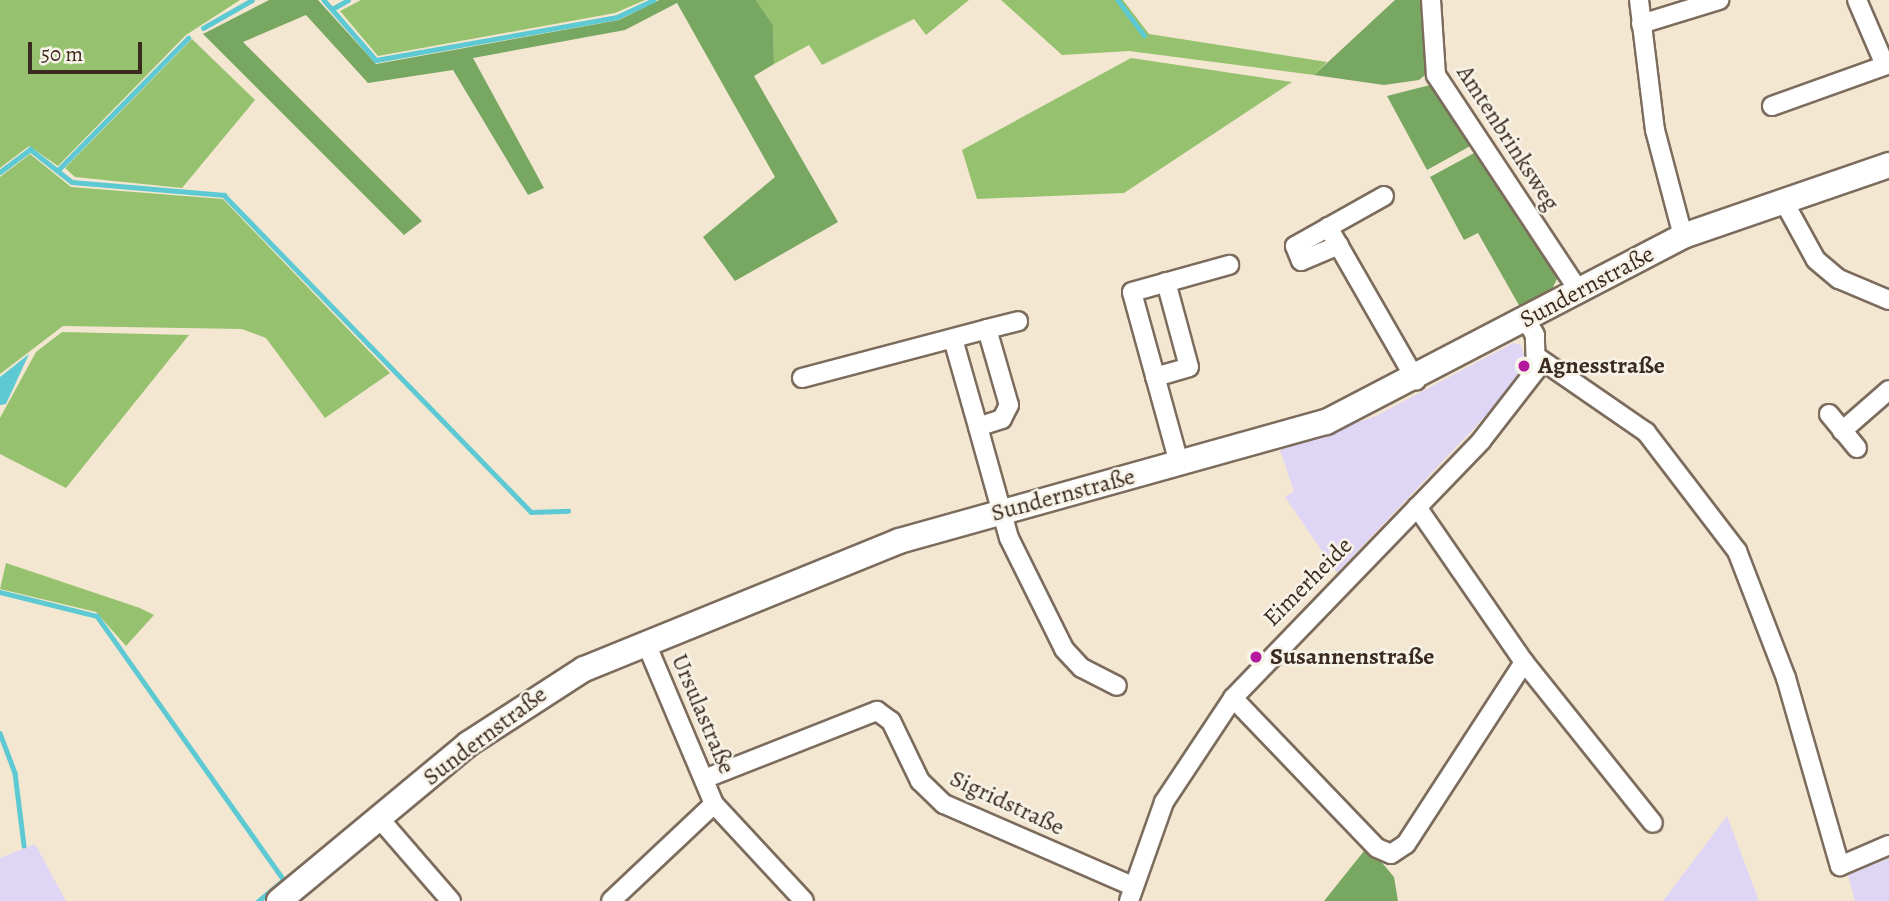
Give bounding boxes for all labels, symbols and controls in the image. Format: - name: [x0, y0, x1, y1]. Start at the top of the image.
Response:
- scale bar: [32, 28, 145, 72]
- text: 50 m: [41, 40, 83, 68]
- street label: Amtenbrinksweg: [1450, 60, 1566, 216]
- street label: Sundernstraße: [1515, 240, 1659, 334]
- place label: Agnesstraße: [1538, 352, 1665, 380]
- marker: Agnesstraße: [1516, 358, 1532, 374]
- street label: Sundernstraße: [988, 462, 1138, 528]
- street label: Eimerheide: [1257, 531, 1359, 633]
- place label: Susannenstraße: [1270, 643, 1434, 671]
- marker: Susannenstraße: [1248, 649, 1264, 665]
- street label: Ursulastraße: [665, 650, 741, 778]
- street label: Sundernstraße: [417, 680, 553, 792]
- street label: Sigridstraße: [945, 764, 1069, 842]

